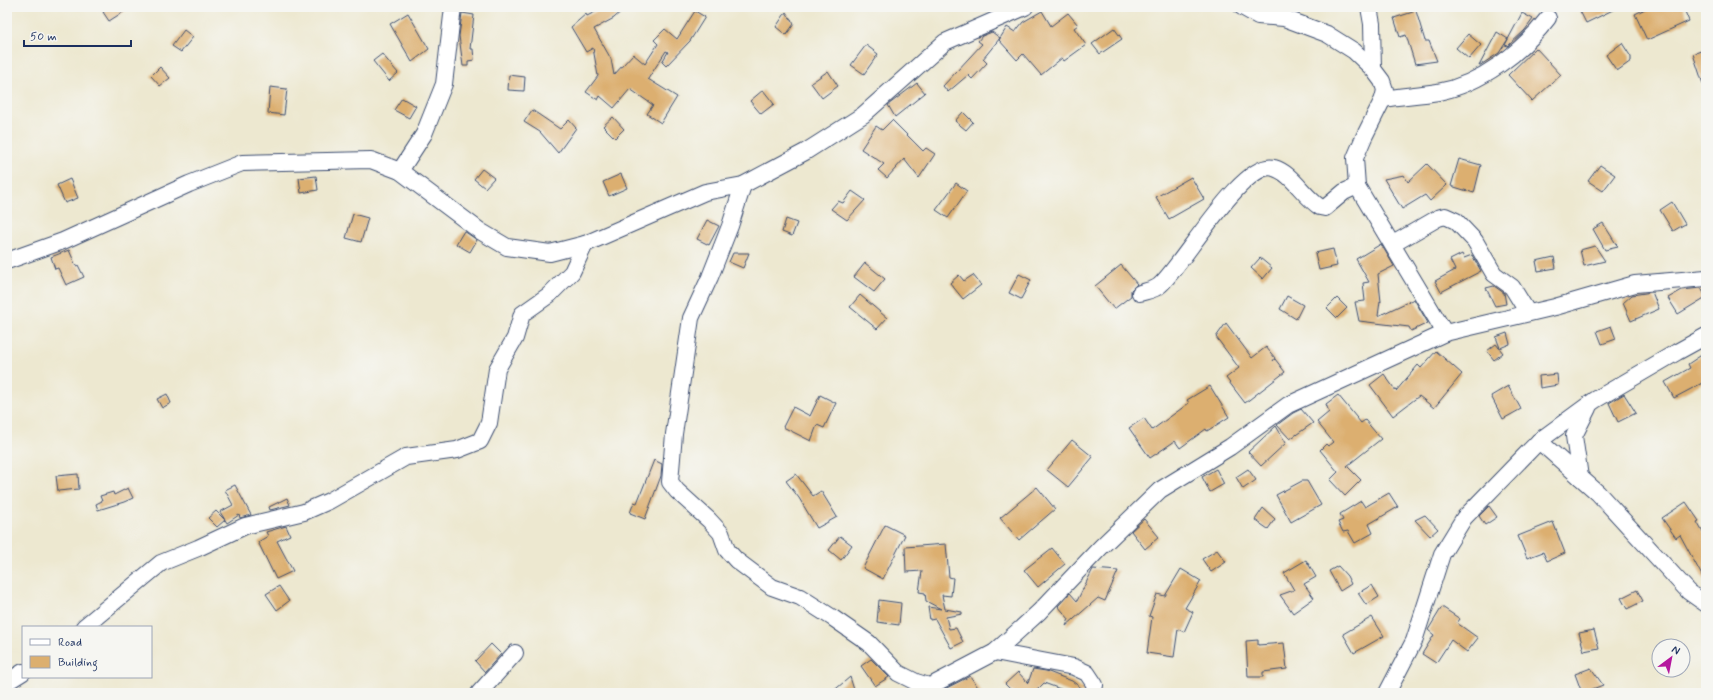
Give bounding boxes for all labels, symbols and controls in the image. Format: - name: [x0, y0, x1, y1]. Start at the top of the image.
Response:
- scale bar: [24, 22, 131, 48]
- text: 50 m: [30, 29, 57, 45]
- legend: [22, 626, 152, 678]
- text: Road: [58, 635, 82, 651]
- north arrow: [1651, 638, 1691, 678]
- text: N: [1669, 642, 1683, 658]
- text: Building: [58, 655, 98, 672]

